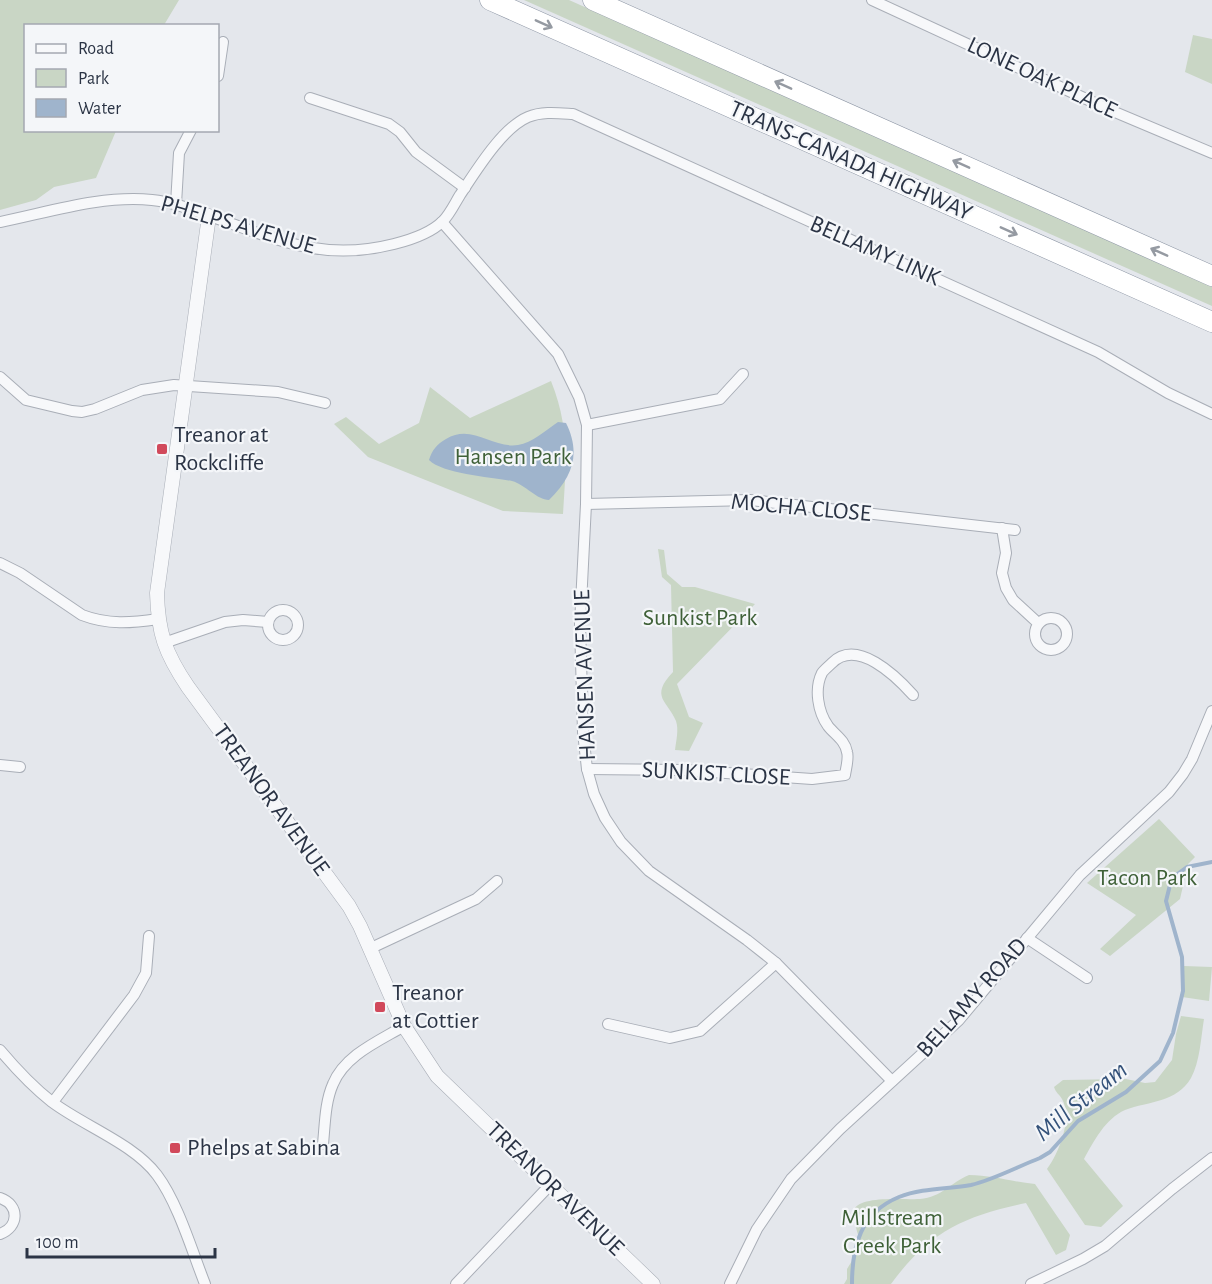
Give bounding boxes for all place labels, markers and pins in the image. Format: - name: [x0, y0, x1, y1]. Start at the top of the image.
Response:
- place label: Treanor at Rockcliffe: [174, 423, 269, 475]
- marker: Treanor at Rockcliffe: [155, 442, 169, 456]
- place label: Treanor at Cottier: [392, 981, 479, 1033]
- marker: Treanor at Cottier: [373, 1000, 387, 1014]
- place label: Phelps at Sabina: [187, 1136, 340, 1160]
- marker: Phelps at Sabina: [168, 1141, 182, 1155]

